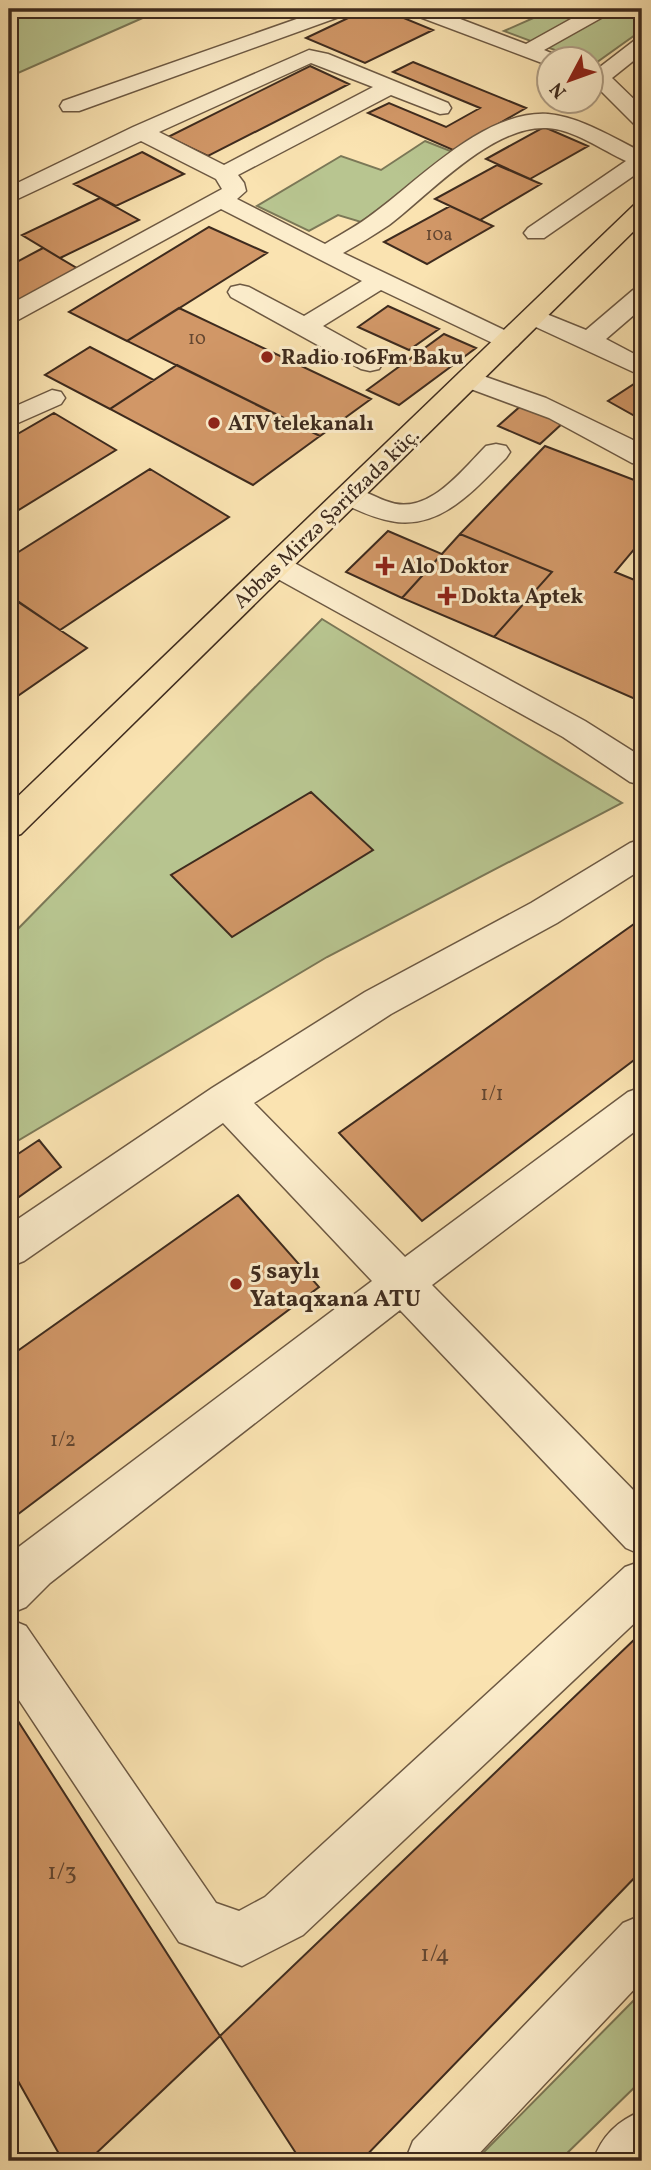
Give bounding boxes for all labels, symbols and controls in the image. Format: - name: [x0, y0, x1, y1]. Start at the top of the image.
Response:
- north arrow: [536, 46, 606, 116]
- text: N: [544, 76, 573, 104]
- house number: 10a: [426, 223, 452, 248]
- house number: 10: [188, 327, 206, 352]
- place label: Radio 106Fm Baku: [281, 344, 464, 373]
- marker: Radio 106Fm Baku: [259, 349, 275, 365]
- place label: ATV telekanalı: [228, 410, 374, 439]
- marker: ATV telekanalı: [206, 415, 222, 431]
- street label: Abbas Mirzə Şərifzadə küç.: [227, 422, 427, 616]
- place label: Alo Doktor: [401, 553, 509, 582]
- marker: Alo Doktor: [375, 556, 395, 576]
- place label: Dokta Aptek: [461, 583, 584, 612]
- marker: Dokta Aptek: [439, 588, 455, 604]
- house number: 1/1: [480, 1080, 504, 1109]
- place label: 5 saylı Yataqxana ATU: [250, 1255, 421, 1317]
- marker: 5 saylı Yataqxana ATU: [228, 1276, 244, 1292]
- house number: 1/2: [50, 1426, 76, 1455]
- house number: 1/3: [47, 1856, 77, 1890]
- house number: 1/4: [420, 1938, 450, 1972]

